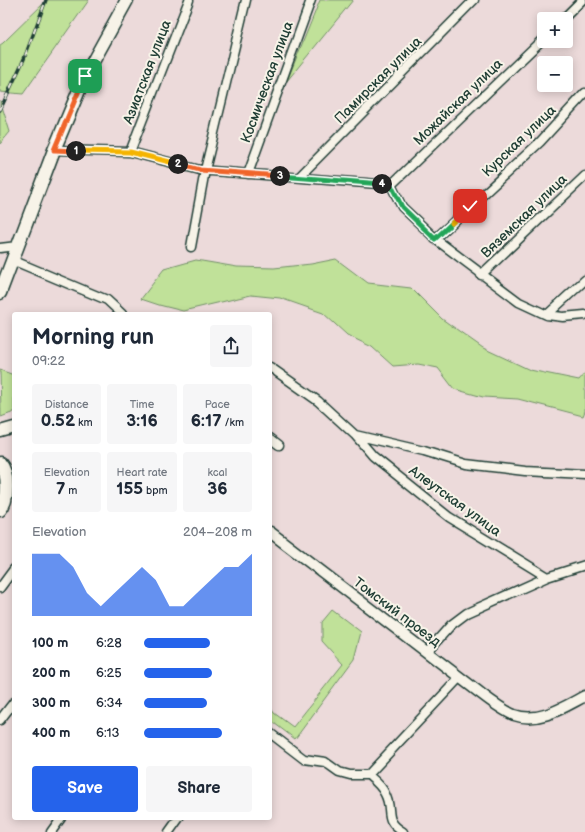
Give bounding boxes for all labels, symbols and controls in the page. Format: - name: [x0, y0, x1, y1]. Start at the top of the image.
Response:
- map controls: [537, 12, 573, 92]
- button: +: [537, 12, 573, 48]
- street label: Азиатская улица: [119, 17, 175, 127]
- street label: Космическая улица: [237, 18, 297, 145]
- street label: Памирская улица: [331, 32, 426, 127]
- street label: Можайская улица: [410, 55, 507, 149]
- button: −: [537, 56, 573, 92]
- pin: [68, 59, 102, 93]
- icon: arrive: [74, 65, 96, 87]
- street label: Курская улица: [479, 101, 560, 180]
- pin: 1: [66, 141, 86, 161]
- text: 1: [74, 144, 78, 157]
- pin: 2: [168, 154, 188, 174]
- text: 2: [175, 157, 181, 170]
- pin: 3: [270, 166, 290, 186]
- text: 3: [277, 169, 283, 182]
- street label: Вяземская улица: [477, 170, 571, 261]
- pin: 4: [372, 174, 392, 194]
- text: 4: [379, 177, 385, 190]
- pin: [453, 189, 487, 223]
- icon: check: [459, 195, 481, 217]
- text: Morning run: [32, 324, 154, 351]
- button: share: [210, 325, 252, 367]
- text: 09:22: [32, 353, 65, 369]
- text: Distance: [45, 398, 89, 411]
- text: Time: [130, 398, 154, 411]
- text: Pace: [205, 398, 230, 411]
- text: 0.52: [41, 411, 75, 431]
- text: 3:16: [126, 411, 158, 431]
- text: 6:17: [191, 411, 222, 431]
- text: km: [75, 416, 93, 429]
- text: /km: [222, 416, 244, 429]
- street label: Алеутская улица: [405, 461, 505, 540]
- text: Elevation: [44, 466, 90, 479]
- text: Heart rate: [117, 466, 167, 479]
- text: kcal: [207, 466, 227, 479]
- text: 7: [56, 479, 65, 499]
- text: 155: [116, 479, 143, 499]
- text: 36: [207, 479, 227, 499]
- text: m: [65, 484, 77, 497]
- text: bpm: [143, 484, 168, 497]
- text: Elevation: [32, 524, 86, 540]
- text: 204–208 m: [183, 524, 252, 540]
- street label: Томский проезд: [350, 574, 444, 651]
- text: 100 m: [32, 635, 68, 651]
- text: 6:28: [96, 635, 122, 651]
- text: 200 m: [32, 665, 70, 681]
- text: 6:25: [96, 665, 122, 681]
- text: 300 m: [32, 695, 70, 711]
- text: 6:34: [96, 695, 123, 711]
- text: 400 m: [32, 725, 70, 741]
- text: 6:13: [96, 725, 120, 741]
- button: Save: [32, 766, 138, 812]
- button: Share: [146, 766, 252, 812]

